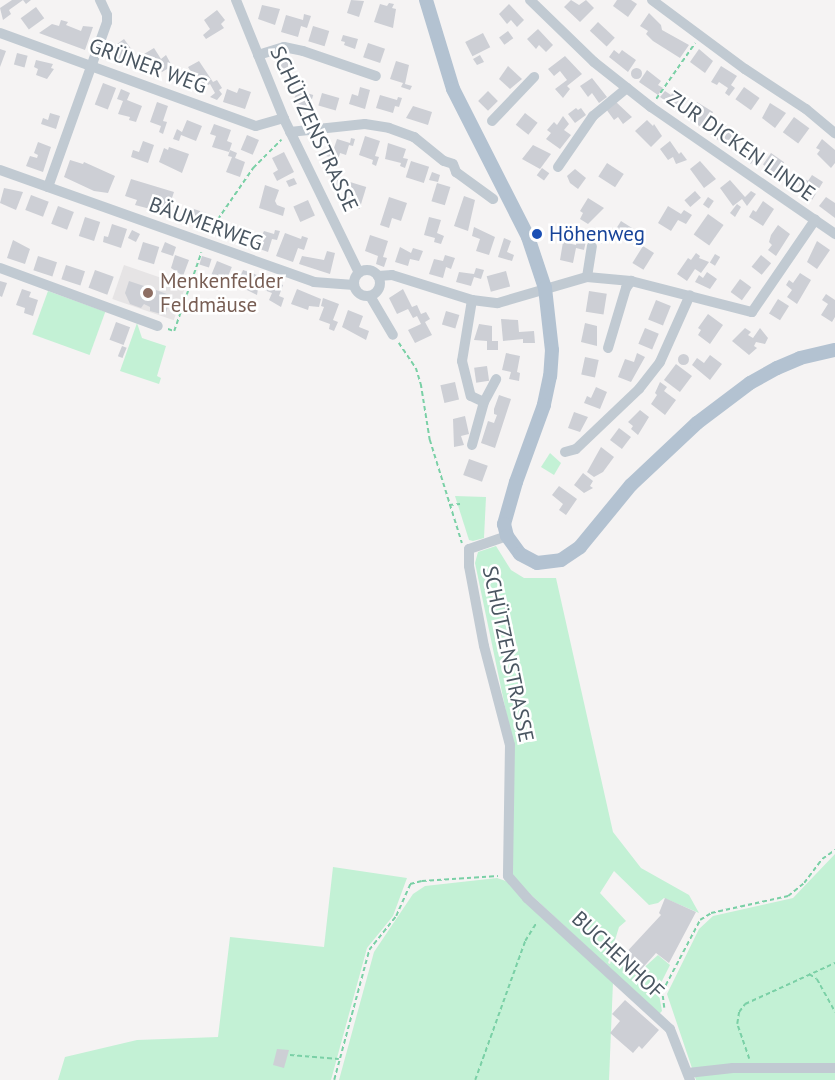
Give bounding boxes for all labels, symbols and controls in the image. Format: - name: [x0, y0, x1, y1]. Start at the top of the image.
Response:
- street label: GRÜNER WEG: [85, 33, 211, 99]
- street label: SCHÜTZENSTRASSE: [265, 42, 363, 216]
- street label: ZUR DICKEN LINDE: [662, 85, 820, 207]
- street label: BÄUMERWEG: [146, 192, 266, 256]
- place label: Höhenweg: [549, 221, 645, 247]
- marker: Höhenweg: [530, 227, 544, 241]
- place label: Menkenfelder Feldmäuse: [160, 268, 283, 318]
- marker: Menkenfelder Feldmäuse: [141, 286, 155, 300]
- street label: SCHÜTZENSTRASSE: [477, 564, 539, 744]
- street label: BUCHENHOF: [567, 906, 669, 1004]

